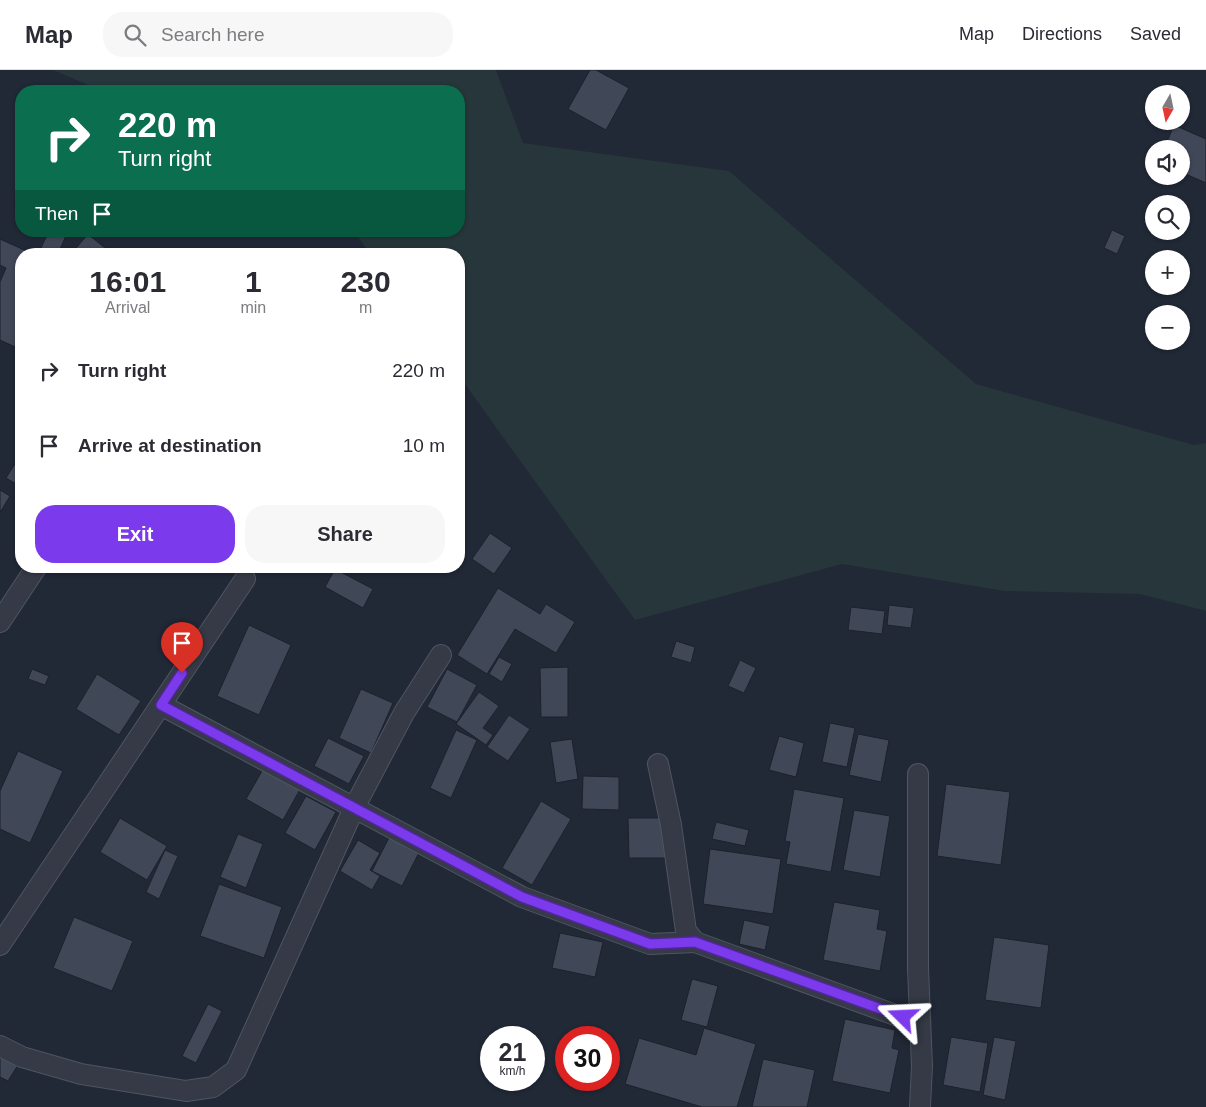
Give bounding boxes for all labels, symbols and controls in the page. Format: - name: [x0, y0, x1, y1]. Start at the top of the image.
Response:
- search box: [103, 12, 453, 57]
- text: Map: [25, 21, 73, 48]
- icon: search: [121, 21, 149, 49]
- text: Search here: [161, 24, 265, 45]
- text: Map: [959, 24, 994, 44]
- text: Directions: [1022, 24, 1102, 44]
- text: Saved: [1130, 24, 1181, 44]
- north arrow: [1145, 85, 1190, 130]
- map controls: [1145, 85, 1190, 350]
- icon: right: [35, 105, 100, 170]
- text: 220 m: [118, 105, 217, 144]
- button: sound: [1145, 140, 1190, 185]
- text: Turn right: [118, 146, 211, 171]
- button: search: [1145, 195, 1190, 240]
- icon: arrive: [88, 200, 116, 228]
- text: Then: [35, 203, 78, 224]
- button: +: [1145, 250, 1190, 295]
- text: 16:01: [89, 265, 166, 298]
- text: 1: [245, 265, 262, 298]
- text: 230: [341, 265, 391, 298]
- text: Arrival: [105, 299, 150, 316]
- text: min: [240, 299, 266, 316]
- text: m: [359, 299, 372, 316]
- button: −: [1145, 305, 1190, 350]
- icon: right: [35, 357, 63, 385]
- text: Turn right: [78, 360, 166, 381]
- text: 220 m: [392, 360, 445, 381]
- icon: arrive: [35, 432, 63, 460]
- text: Arrive at destination: [78, 435, 262, 456]
- text: 10 m: [403, 435, 445, 456]
- button: Exit: [35, 505, 235, 563]
- button: Share: [245, 505, 445, 563]
- pin: [161, 622, 203, 673]
- icon: arrive: [168, 629, 196, 657]
- position arrow: [876, 990, 928, 1042]
- speed limit sign: 30: [555, 1026, 620, 1091]
- text: 21: [499, 1038, 526, 1066]
- text: km/h: [499, 1064, 526, 1078]

